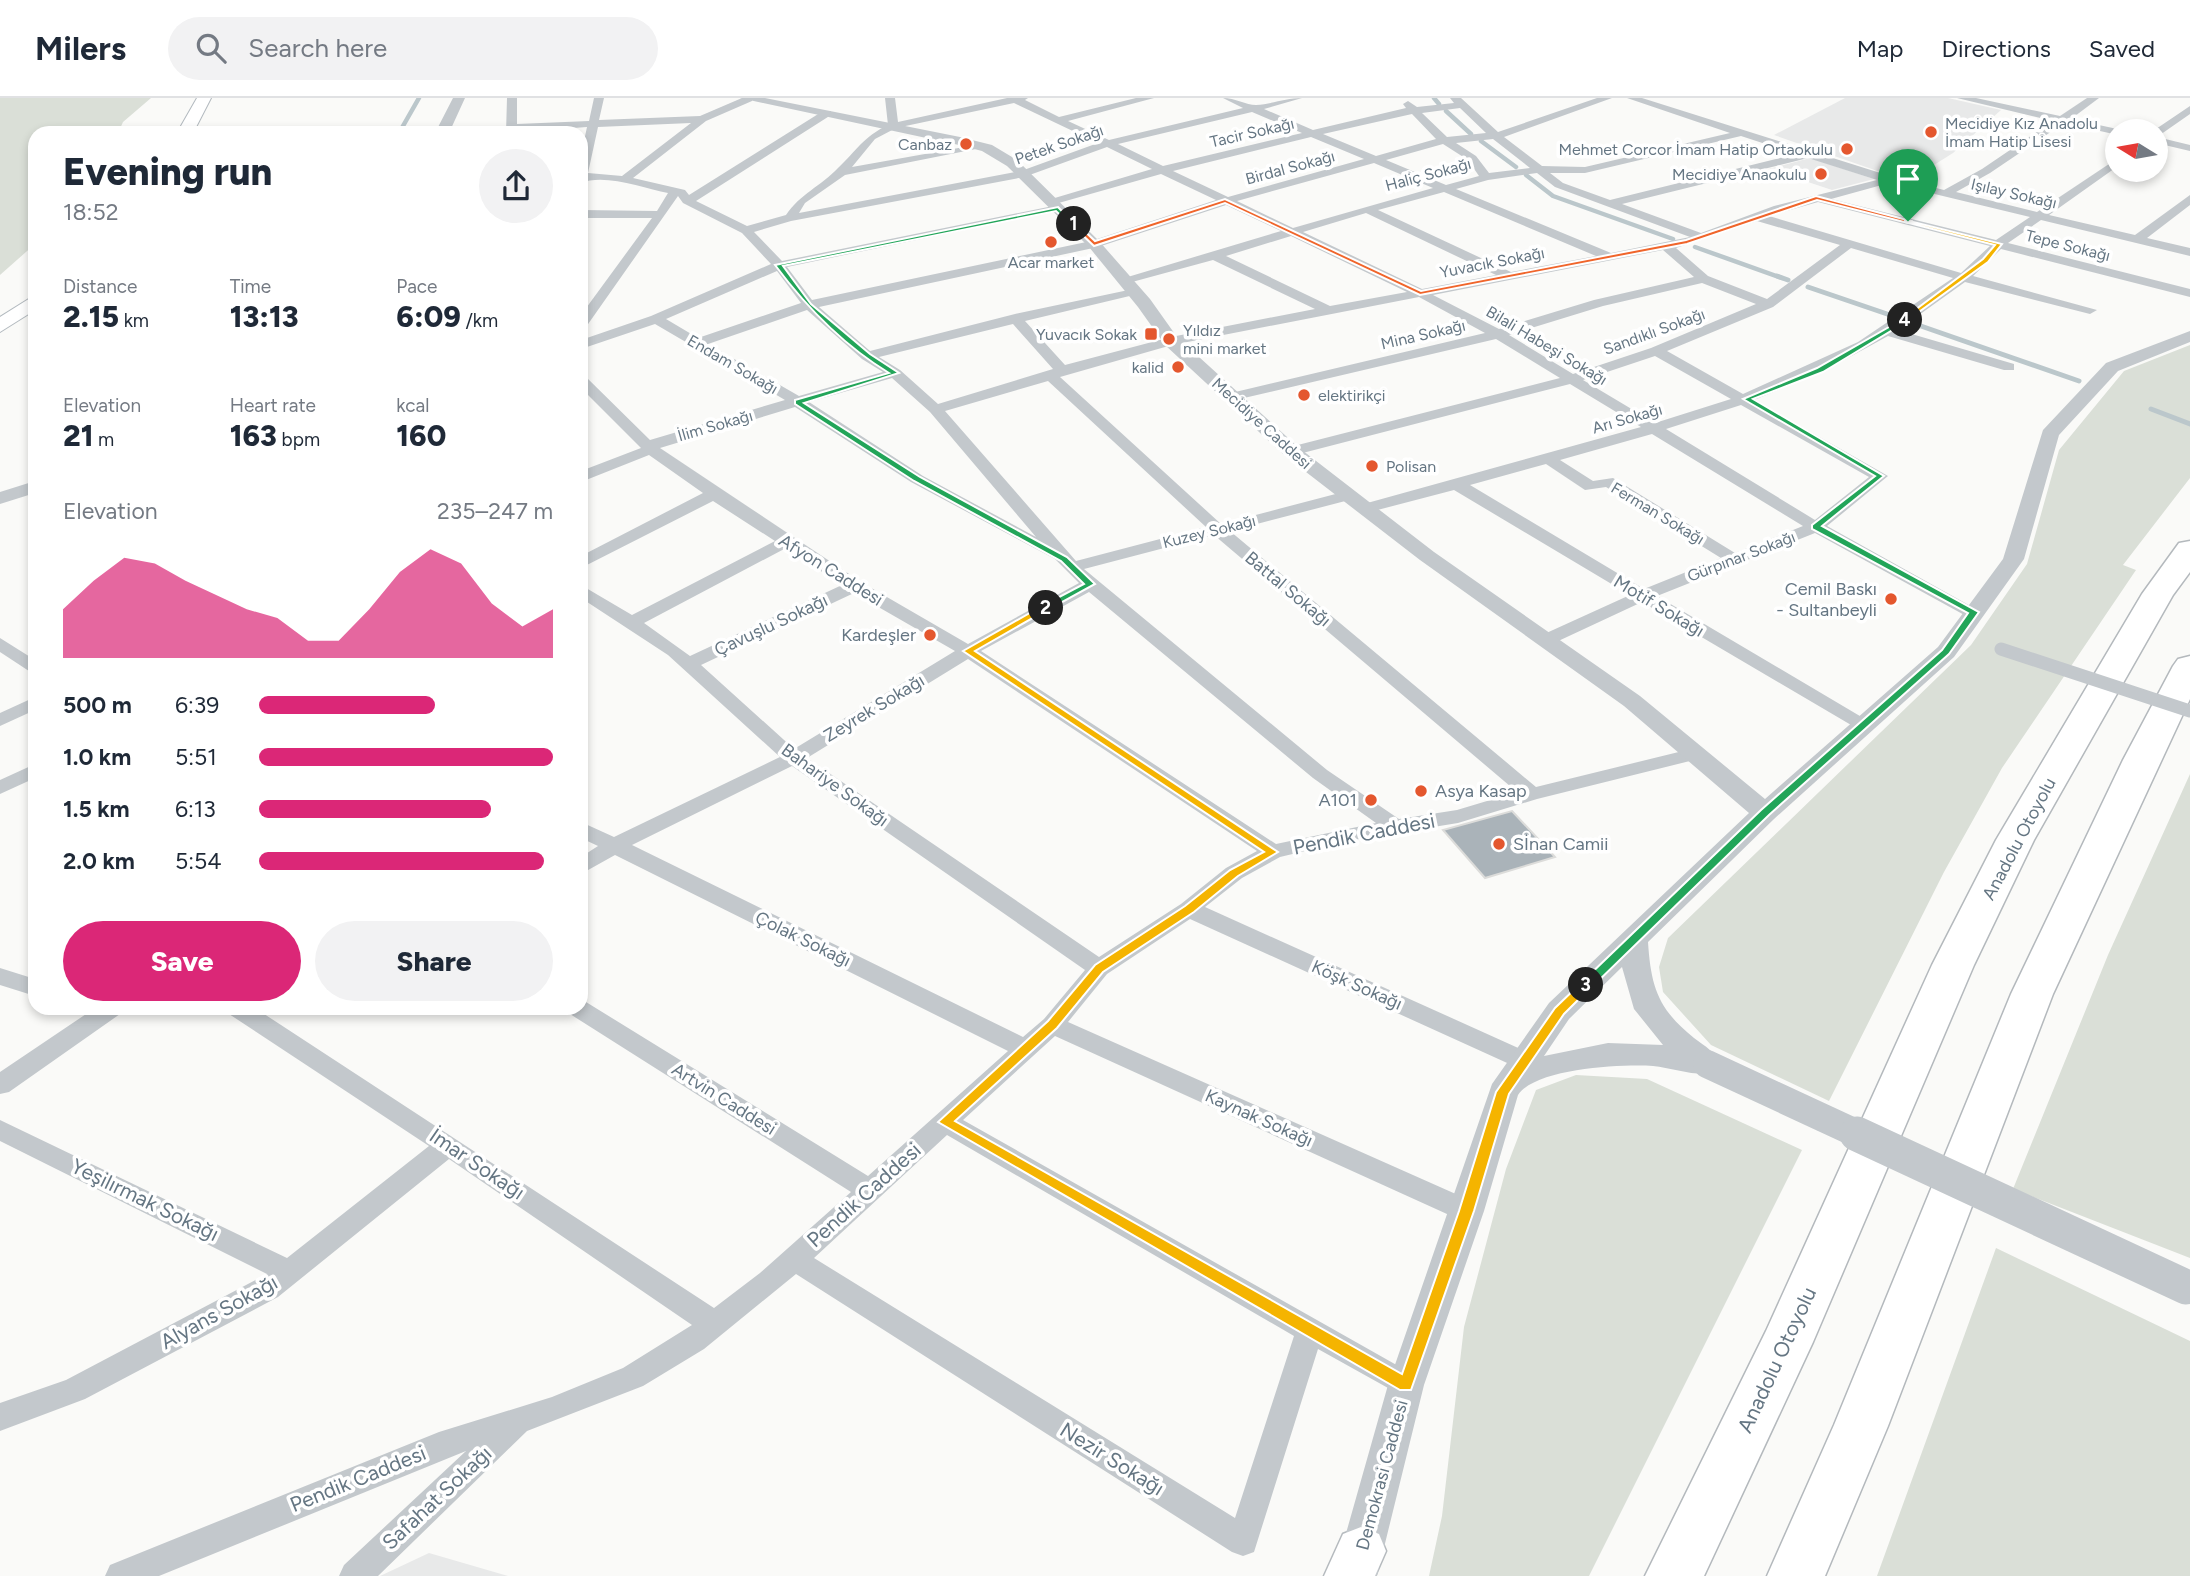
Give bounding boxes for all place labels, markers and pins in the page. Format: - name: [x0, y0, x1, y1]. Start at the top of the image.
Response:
- place label: Mecidiye Kız Anadolu İmam Hatip Lisesi: [1945, 114, 2098, 151]
- marker: Mecidiye Kız Anadolu İmam Hatip Lisesi: [1923, 124, 1939, 140]
- place label: Canbaz: [898, 135, 952, 154]
- marker: Canbaz: [958, 136, 974, 152]
- place label: Mehmet Corcor İmam Hatip Ortaokulu: [1558, 140, 1833, 159]
- marker: Mehmet Corcor İmam Hatip Ortaokulu: [1839, 141, 1855, 157]
- pin: [1878, 149, 1938, 221]
- place label: Mecidiye Anaokulu: [1672, 165, 1807, 184]
- marker: Mecidiye Anaokulu: [1813, 166, 1829, 182]
- pin: 1: [1056, 206, 1092, 242]
- marker: Acar market: [1043, 234, 1059, 250]
- place label: Acar market: [1008, 253, 1094, 272]
- pin: 4: [1888, 302, 1923, 338]
- place label: Yıldız mini market: [1183, 321, 1266, 358]
- place label: Yuvacık Sokak: [1036, 325, 1137, 344]
- marker: Yuvacık Sokak: [1143, 326, 1159, 342]
- marker: Yıldız mini market: [1161, 331, 1177, 347]
- place label: kalid: [1132, 358, 1164, 377]
- marker: kalid: [1170, 359, 1186, 375]
- place label: elektirikçi: [1318, 386, 1386, 405]
- marker: elektirikçi: [1296, 387, 1312, 403]
- place label: Polisan: [1386, 457, 1436, 476]
- marker: Polisan: [1364, 458, 1380, 474]
- place label: Cemil Baskı - Sultanbeyli: [1776, 578, 1877, 621]
- pin: 2: [1028, 590, 1064, 626]
- marker: Cemil Baskı - Sultanbeyli: [1883, 591, 1899, 607]
- place label: Kardeşler: [841, 624, 916, 646]
- marker: Kardeşler: [922, 627, 938, 643]
- place label: Asya Kasap: [1435, 780, 1527, 802]
- marker: Asya Kasap: [1413, 783, 1429, 799]
- place label: A101: [1318, 789, 1357, 811]
- marker: A101: [1363, 792, 1379, 808]
- place label: Sİnan Camii: [1513, 833, 1608, 855]
- marker: Sİnan Camii: [1491, 836, 1507, 852]
- pin: 3: [1568, 968, 1604, 1002]

